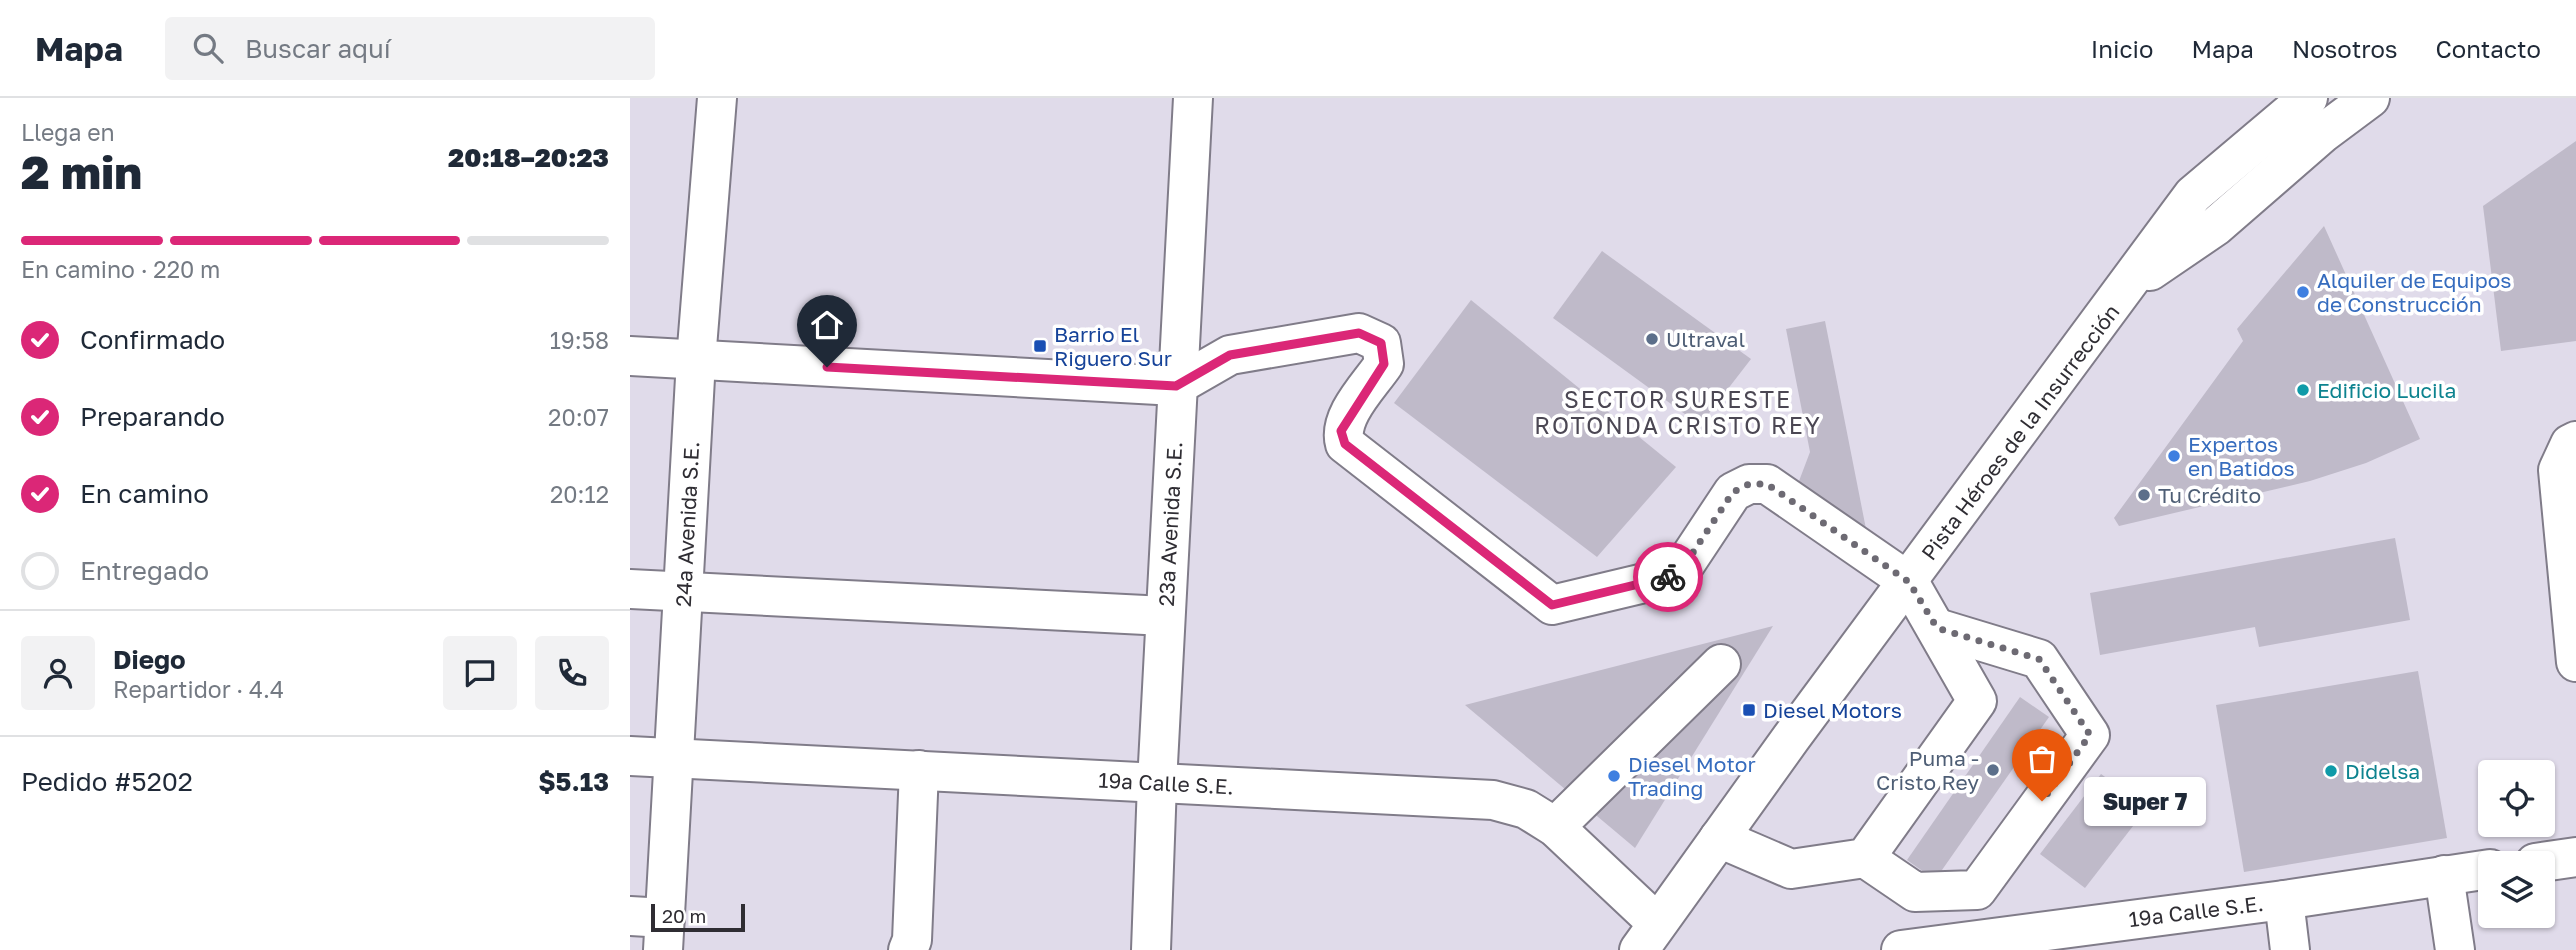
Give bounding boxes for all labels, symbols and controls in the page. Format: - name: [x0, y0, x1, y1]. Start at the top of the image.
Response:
- search box: [165, 17, 655, 80]
- text: Mapa: [35, 29, 123, 68]
- icon: search: [189, 29, 227, 67]
- text: Buscar aquí: [245, 33, 391, 64]
- text: Inicio: [2091, 34, 2153, 63]
- text: Mapa: [2191, 34, 2254, 63]
- text: Nosotros: [2292, 34, 2398, 63]
- text: Contacto: [2436, 34, 2541, 63]
- text: Llega en: [21, 118, 115, 146]
- text: 20:18–20:23: [448, 142, 609, 173]
- text: 2 min: [21, 144, 142, 199]
- text: En camino · 220 m: [21, 255, 220, 283]
- place label: Alquiler de Equipos de Construcción: [2317, 267, 2511, 317]
- marker: Alquiler de Equipos de Construcción: [2295, 284, 2311, 300]
- pin: [797, 295, 857, 367]
- street label: Pista Héroes de la Insurrección: [1915, 299, 2125, 565]
- icon: home: [808, 306, 846, 344]
- icon: check: [21, 321, 59, 359]
- place label: Barrio El Riguero Sur: [1054, 321, 1172, 371]
- text: Confirmado: [80, 324, 225, 355]
- text: 19:58: [550, 326, 609, 354]
- place label: Ultraval: [1666, 326, 1745, 352]
- marker: Ultraval: [1644, 331, 1660, 347]
- marker: Barrio El Riguero Sur: [1032, 338, 1048, 354]
- place label: Edificio Lucila: [2317, 377, 2456, 403]
- marker: Edificio Lucila: [2295, 382, 2311, 398]
- district label: SECTOR SURESTE ROTONDA CRISTO REY: [1534, 385, 1822, 439]
- icon: check: [21, 398, 59, 436]
- text: Preparando: [80, 401, 225, 432]
- text: 20:07: [548, 403, 609, 431]
- place label: Expertos en Batidos: [2188, 431, 2295, 481]
- street label: 24a Avenida S.E.: [670, 441, 704, 607]
- street label: 23a Avenida S.E.: [1153, 441, 1187, 607]
- marker: Expertos en Batidos: [2166, 448, 2182, 464]
- icon: check: [21, 475, 59, 513]
- text: En camino: [80, 478, 209, 509]
- text: 20:12: [550, 480, 609, 508]
- place label: Tu Crédito: [2158, 482, 2261, 508]
- marker: Tu Crédito: [2136, 487, 2152, 503]
- courier: [1633, 542, 1703, 612]
- text: Entregado: [80, 555, 209, 586]
- icon: bike: [1649, 558, 1687, 596]
- button: person: [21, 636, 95, 710]
- button: chat: [443, 636, 517, 710]
- button: phone: [535, 636, 609, 710]
- text: Diego: [113, 644, 186, 675]
- text: Repartidor · 4.4: [113, 675, 284, 703]
- place label: Diesel Motors: [1763, 697, 1902, 723]
- marker: Diesel Motors: [1741, 702, 1757, 718]
- pin: [2012, 729, 2072, 801]
- icon: bag: [2023, 740, 2061, 778]
- place label: Puma - Cristo Rey: [1876, 745, 1979, 795]
- place label: Diesel Motor Trading: [1628, 751, 1756, 801]
- place label: Didelsa: [2345, 758, 2420, 784]
- map controls: [2478, 760, 2555, 928]
- button: locate: [2478, 760, 2555, 837]
- marker: Puma - Cristo Rey: [1985, 762, 2001, 778]
- marker: Didelsa: [2323, 763, 2339, 779]
- text: Pedido #5202: [21, 766, 193, 797]
- text: $5.13: [538, 766, 609, 797]
- street label: 19a Calle S.E.: [1098, 766, 1234, 800]
- marker: Diesel Motor Trading: [1606, 768, 1622, 784]
- callout: Super 7: [2084, 776, 2206, 826]
- text: Super 7: [2103, 787, 2187, 815]
- button: layers: [2478, 851, 2555, 928]
- street label: 19a Calle S.E.: [2127, 890, 2265, 932]
- scale bar: [651, 901, 746, 933]
- text: 20 m: [662, 904, 706, 927]

